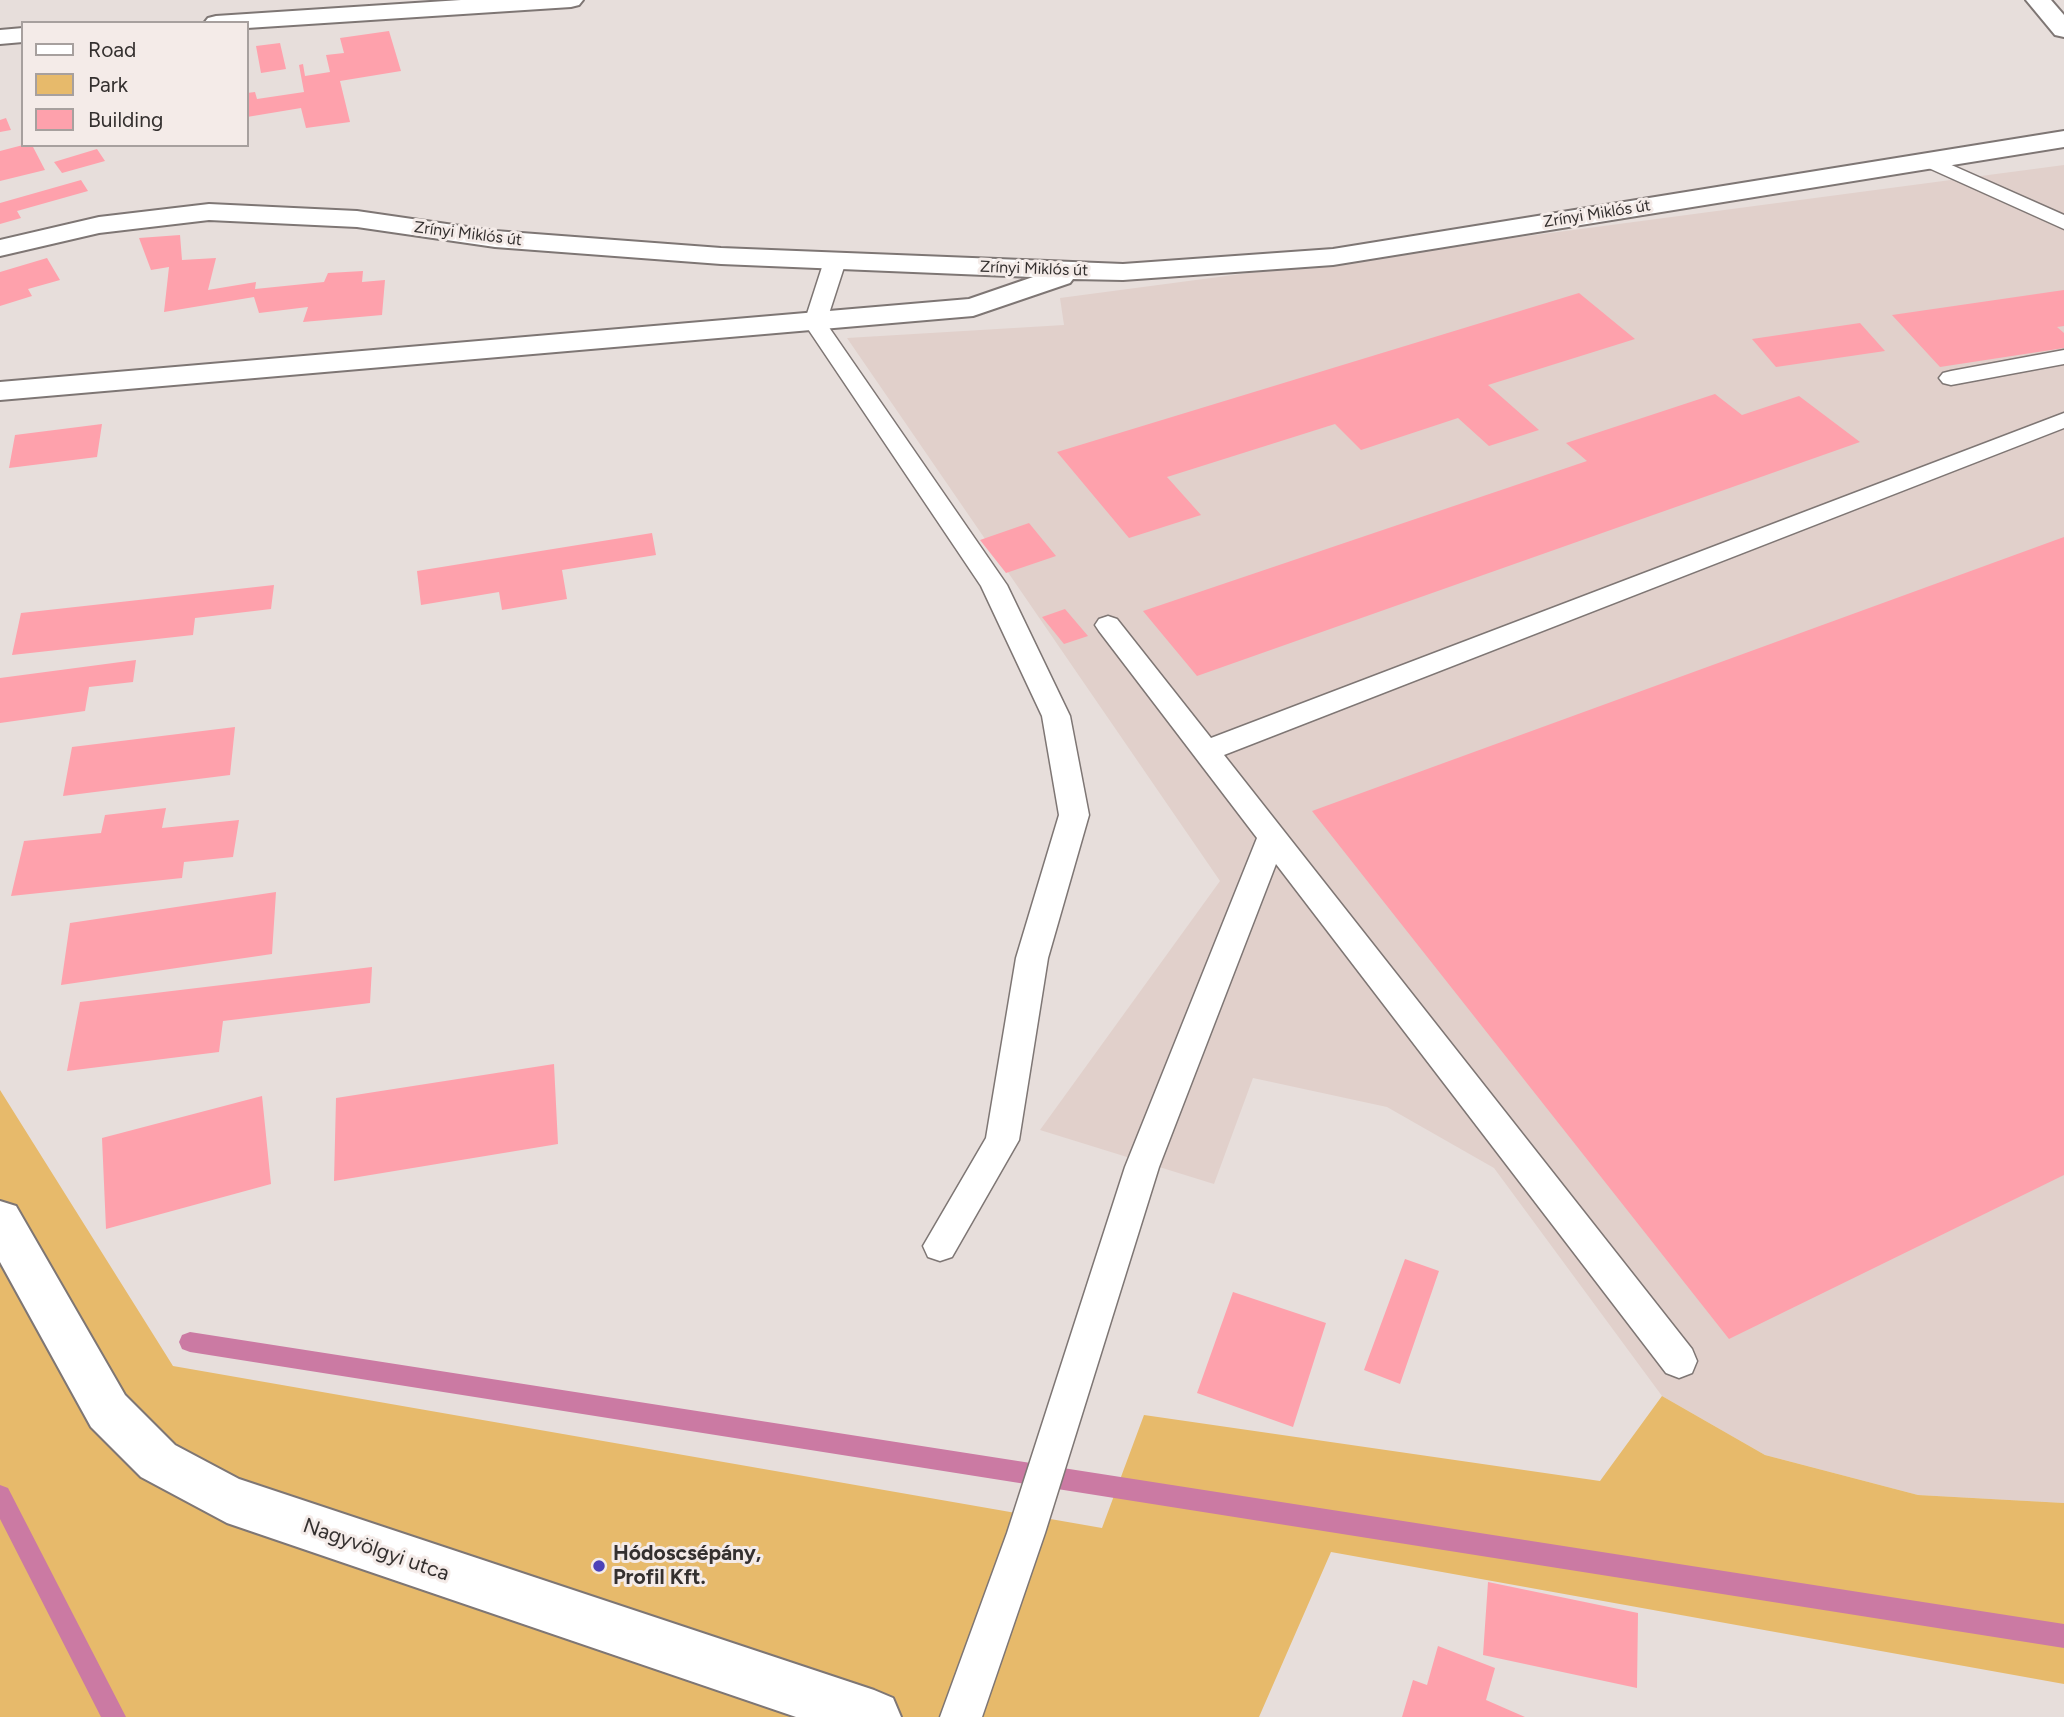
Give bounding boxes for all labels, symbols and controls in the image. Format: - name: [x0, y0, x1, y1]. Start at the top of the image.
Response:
- legend: [21, 21, 248, 147]
- text: Road: [88, 37, 136, 62]
- text: Park: [88, 72, 128, 97]
- text: Building: [88, 107, 163, 132]
- street label: Zrínyi Miklós út: [1542, 196, 1652, 232]
- street label: Zrínyi Miklós út: [413, 218, 523, 250]
- street label: Zrínyi Miklós út: [979, 258, 1089, 280]
- street label: Nagyvölgyi utca: [300, 1513, 452, 1587]
- place label: Hódoscsépány, Profil Kft.: [613, 1541, 761, 1591]
- marker: Hódoscsépány, Profil Kft.: [591, 1558, 607, 1574]

